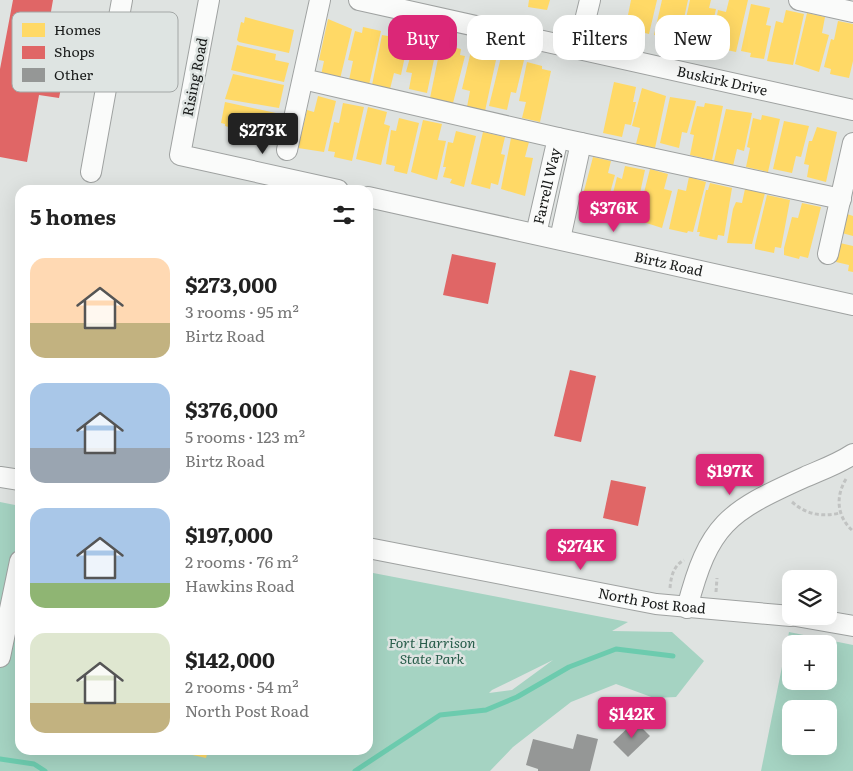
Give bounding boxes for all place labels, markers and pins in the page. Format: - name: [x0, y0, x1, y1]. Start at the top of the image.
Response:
- pin: $273K: [228, 112, 298, 155]
- pin: $376K: [579, 190, 649, 233]
- pin: $197K: [695, 454, 765, 496]
- pin: $274K: [546, 528, 616, 571]
- pin: $142K: [597, 696, 667, 739]

